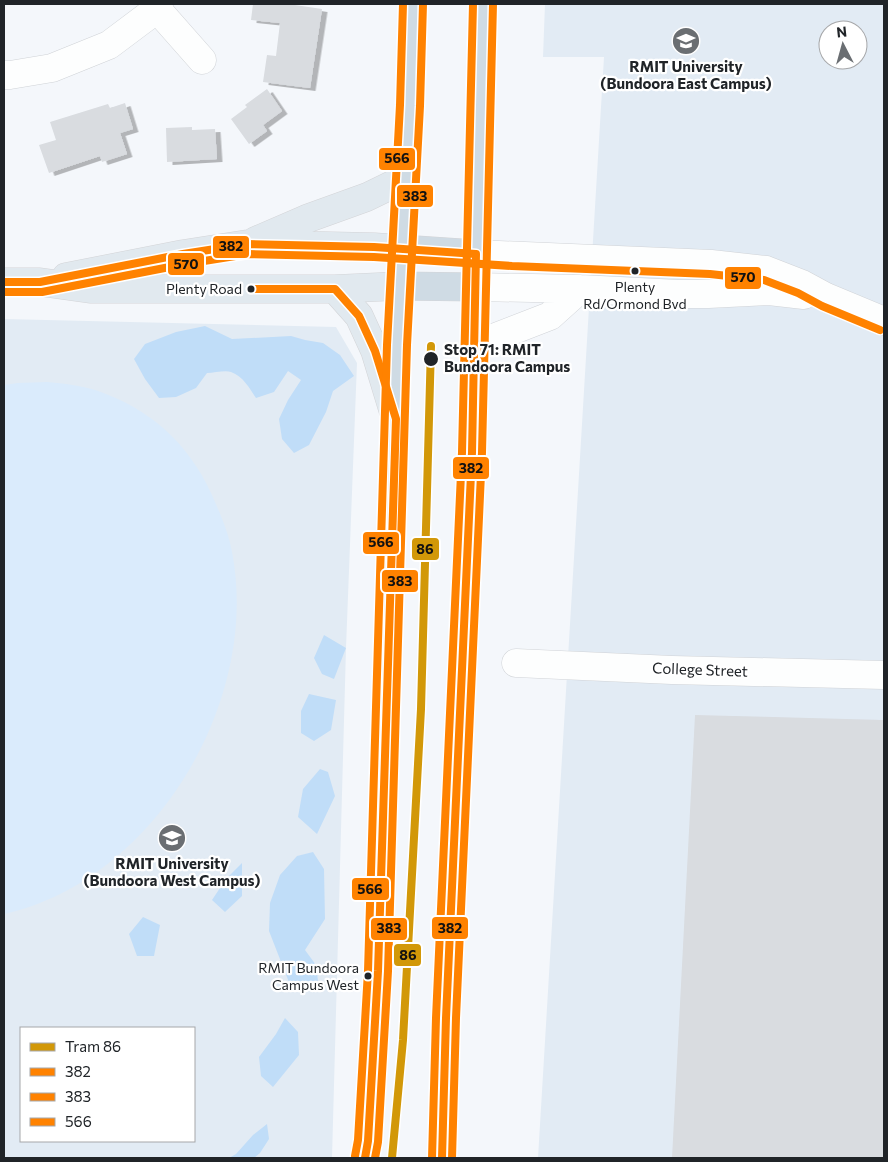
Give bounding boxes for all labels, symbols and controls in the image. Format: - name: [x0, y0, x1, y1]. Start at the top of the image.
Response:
- north arrow: [818, 20, 868, 70]
- text: N: [835, 23, 848, 41]
- school or university icon: RMIT University (Bundoora East Campus): [671, 26, 701, 56]
- place label: RMIT University (Bundoora East Campus): [600, 57, 772, 92]
- line badge: 566: [378, 147, 416, 171]
- text: 566: [384, 149, 410, 166]
- line badge: 383: [396, 184, 434, 208]
- text: 383: [403, 187, 427, 204]
- line badge: 382: [212, 235, 250, 259]
- text: 382: [219, 237, 243, 254]
- line badge: 570: [167, 252, 205, 276]
- text: 570: [173, 255, 199, 272]
- marker: Plenty Rd/Ormond Bvd: [630, 266, 640, 276]
- line badge: 570: [724, 266, 762, 290]
- text: 570: [730, 268, 756, 285]
- place label: Plenty Rd/Ormond Bvd: [583, 278, 687, 312]
- place label: Plenty Road: [166, 280, 242, 297]
- marker: Plenty Road: [246, 284, 256, 294]
- place label: Stop 71: RMIT Bundoora Campus: [444, 340, 570, 375]
- marker: Stop 71: RMIT Bundoora Campus: [422, 350, 440, 368]
- line badge: 382: [452, 456, 490, 480]
- text: 382: [459, 459, 483, 476]
- line badge: 566: [362, 531, 400, 555]
- text: 566: [368, 533, 394, 550]
- line badge: 86: [411, 537, 440, 561]
- text: 86: [416, 540, 434, 557]
- line badge: 383: [381, 569, 419, 593]
- text: 383: [388, 572, 412, 589]
- street label: College Street: [652, 658, 748, 680]
- school or university icon: RMIT University (Bundoora West Campus): [157, 823, 187, 853]
- place label: RMIT University (Bundoora West Campus): [83, 854, 261, 889]
- line badge: 566: [351, 877, 390, 901]
- text: 566: [357, 880, 383, 897]
- line badge: 382: [431, 916, 469, 940]
- line badge: 383: [370, 917, 408, 941]
- text: 383: [377, 919, 401, 936]
- text: 382: [438, 919, 462, 936]
- line badge: 86: [393, 943, 422, 967]
- text: 86: [399, 946, 417, 963]
- place label: RMIT Bundoora Campus West: [258, 959, 359, 993]
- marker: RMIT Bundoora Campus West: [363, 971, 373, 981]
- legend: [20, 1027, 195, 1142]
- text: Tram 86: [65, 1037, 121, 1055]
- text: 382: [65, 1062, 91, 1080]
- text: 383: [65, 1087, 91, 1105]
- text: 566: [65, 1112, 92, 1130]

